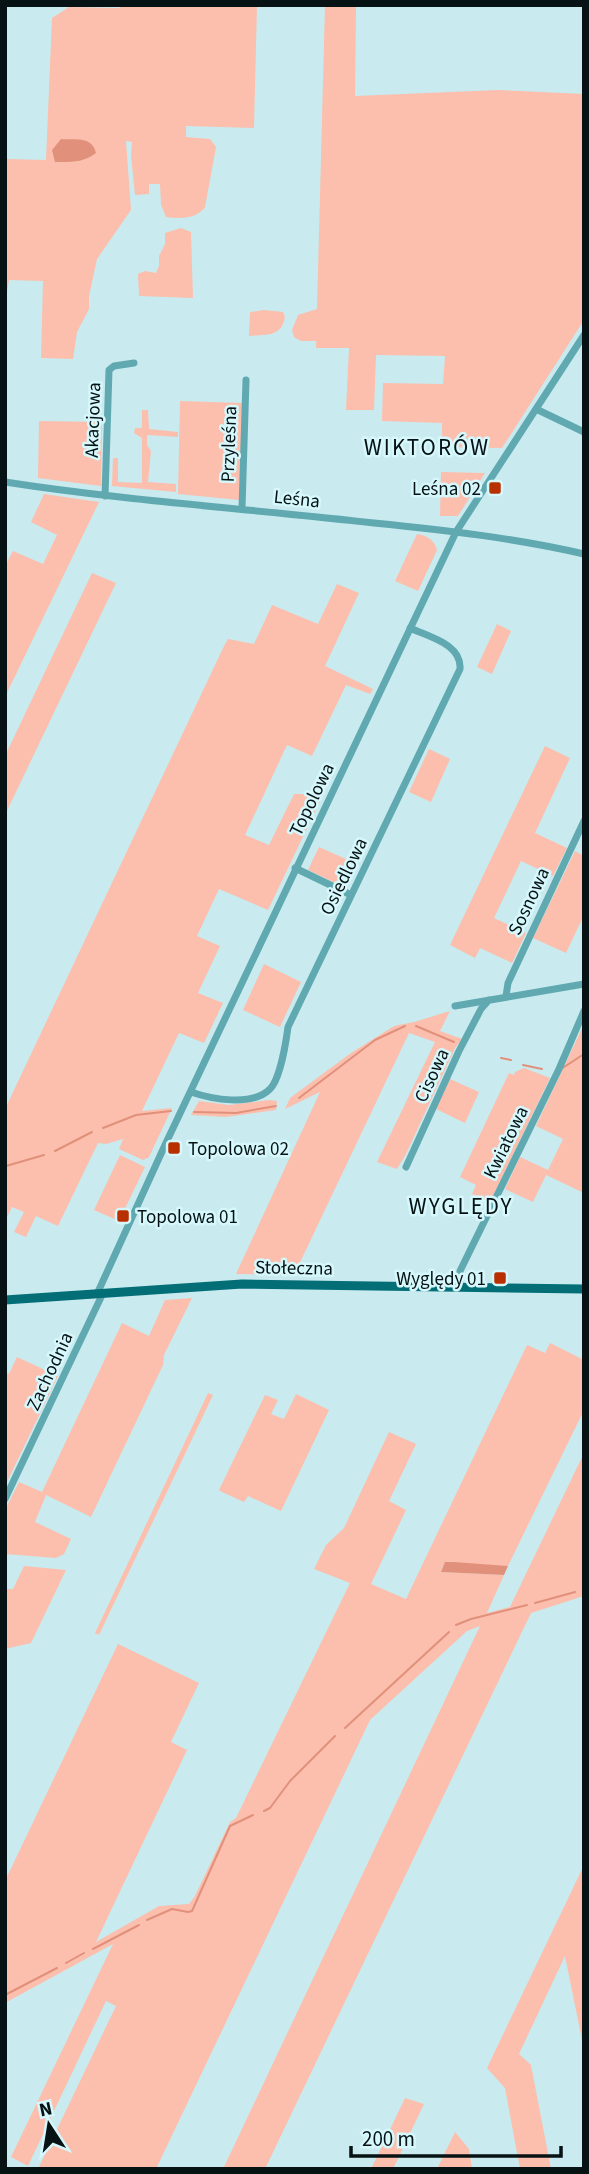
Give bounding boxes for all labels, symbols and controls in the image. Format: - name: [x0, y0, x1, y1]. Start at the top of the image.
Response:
- street label: Akacjowa: [79, 382, 108, 458]
- street label: Przyleśna: [215, 405, 244, 483]
- district label: WIKTORÓW: [364, 431, 490, 464]
- place label: Leśna 02: [412, 476, 481, 503]
- marker: Leśna 02: [487, 480, 503, 496]
- street label: Leśna: [272, 484, 321, 515]
- street label: Topolowa: [283, 759, 342, 841]
- street label: Osiedlowa: [314, 833, 375, 920]
- street label: Sosnowa: [502, 863, 557, 940]
- street label: Cisowa: [408, 1044, 457, 1107]
- street label: Kwiatowa: [477, 1102, 536, 1184]
- place label: Topolowa 02: [188, 1136, 289, 1163]
- marker: Topolowa 02: [166, 1140, 182, 1156]
- district label: WYGLĘDY: [409, 1190, 513, 1223]
- place label: Topolowa 01: [137, 1204, 238, 1231]
- marker: Topolowa 01: [115, 1208, 131, 1224]
- street label: Stołeczna: [255, 1254, 333, 1283]
- place label: Wyględy 01: [396, 1266, 486, 1293]
- marker: Wyględy 01: [492, 1270, 508, 1286]
- street label: Zachodnia: [20, 1328, 80, 1415]
- north arrow: [14, 2090, 84, 2160]
- text: N: [37, 2095, 55, 2124]
- scale bar: [351, 2114, 561, 2158]
- text: 200 m: [362, 2124, 415, 2154]

